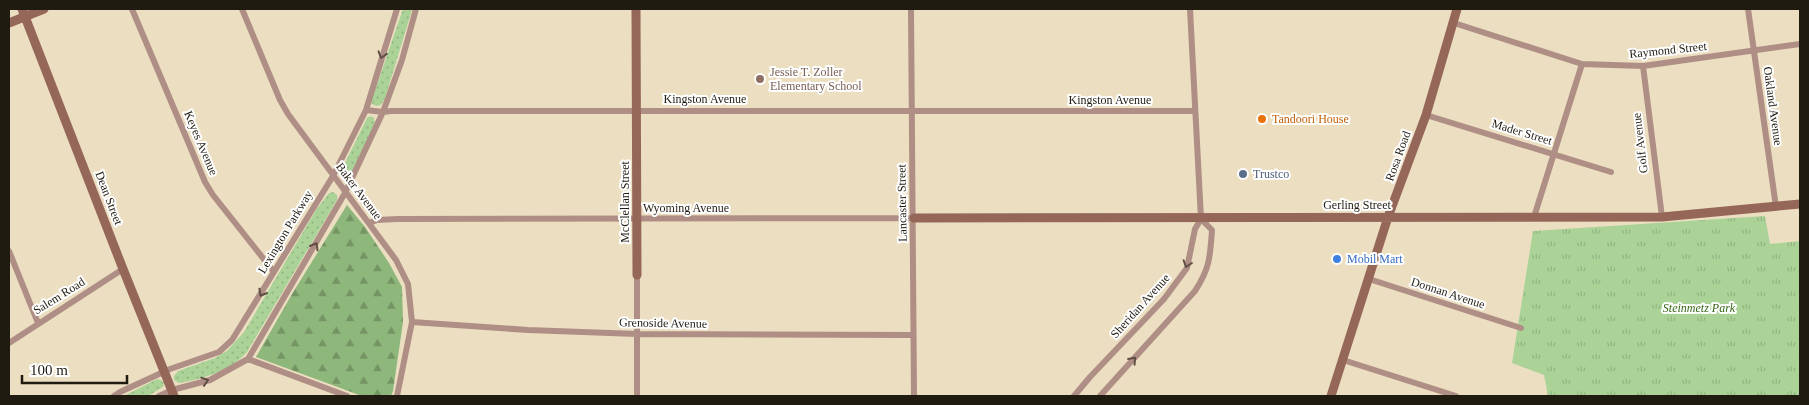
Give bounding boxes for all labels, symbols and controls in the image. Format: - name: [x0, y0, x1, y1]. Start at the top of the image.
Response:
- street label: Raymond Street: [1629, 39, 1708, 61]
- one-way arrow: [378, 51, 388, 59]
- place label: Jessie T. Zoller Elementary School: [770, 65, 862, 93]
- street label: Oakland Avenue: [1761, 66, 1785, 146]
- marker: Jessie T. Zoller Elementary School: [754, 73, 766, 85]
- street label: Kingston Avenue: [664, 92, 746, 106]
- street label: Kingston Avenue: [1069, 93, 1151, 107]
- street label: Keyes Avenue: [181, 109, 221, 177]
- place label: Tandoori House: [1272, 112, 1349, 126]
- street label: Golf Avenue: [1629, 112, 1651, 174]
- marker: Tandoori House: [1256, 113, 1268, 125]
- street label: Mader Street: [1490, 116, 1554, 148]
- street label: Rosa Road: [1382, 129, 1414, 183]
- street label: Baker Avenue: [333, 160, 385, 222]
- street label: McClellan Street: [618, 161, 632, 243]
- street label: Lancaster Street: [894, 163, 910, 242]
- place label: Trustco: [1253, 167, 1289, 181]
- marker: Trustco: [1237, 168, 1249, 180]
- street label: Dean Street: [92, 169, 126, 227]
- street label: Lexington Parkway: [255, 188, 315, 276]
- street label: Gerling Street: [1323, 198, 1391, 212]
- street label: Wyoming Avenue: [643, 201, 729, 215]
- one-way arrow: [308, 242, 318, 251]
- place label: Mobil Mart: [1347, 252, 1403, 266]
- marker: Mobil Mart: [1331, 253, 1343, 265]
- one-way arrow: [1183, 259, 1193, 268]
- street label: Sheridan Avenue: [1108, 271, 1172, 341]
- street label: Donnan Avenue: [1409, 274, 1487, 312]
- street label: Salem Road: [31, 275, 87, 317]
- one-way arrow: [258, 287, 268, 296]
- park label: Steinmetz Park: [1663, 301, 1736, 315]
- street label: Grenoside Avenue: [619, 315, 707, 331]
- scale bar: [22, 352, 128, 384]
- one-way arrow: [1127, 357, 1136, 366]
- text: 100 m: [30, 362, 68, 378]
- one-way arrow: [200, 376, 209, 386]

